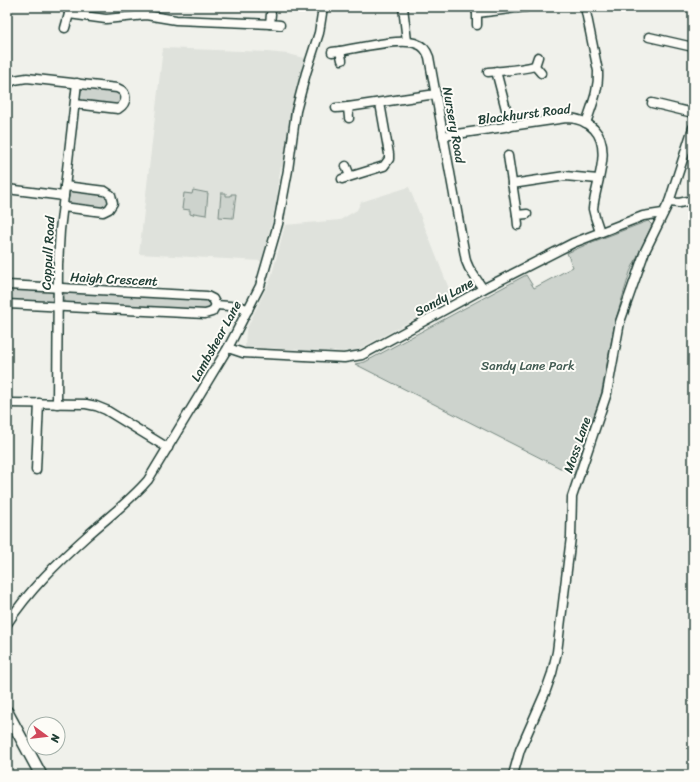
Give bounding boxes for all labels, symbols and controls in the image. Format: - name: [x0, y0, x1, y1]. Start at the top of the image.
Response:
- street label: Nursery Road: [436, 85, 472, 166]
- street label: Blackhurst Road: [476, 97, 573, 131]
- street label: Coppull Road: [35, 214, 61, 291]
- street label: Haigh Crescent: [70, 265, 159, 293]
- street label: Sandy Lane: [410, 271, 478, 323]
- street label: Lambshear Lane: [184, 296, 248, 386]
- park label: Sandy Lane Park: [481, 354, 575, 377]
- street label: Moss Lane: [557, 414, 597, 476]
- north arrow: [26, 716, 66, 756]
- text: N: [45, 731, 66, 745]

